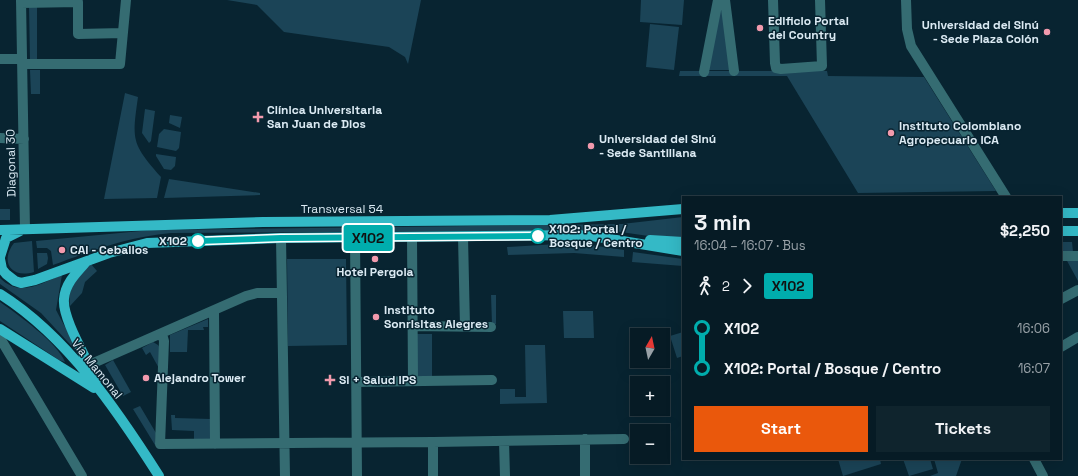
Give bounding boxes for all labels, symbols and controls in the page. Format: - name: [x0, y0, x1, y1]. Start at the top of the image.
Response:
- place label: Edificio Portal del Country: [768, 13, 849, 43]
- place label: Universidad del Sinú - Sede Plaza Colón: [922, 17, 1039, 47]
- marker: Edificio Portal del Country: [755, 23, 765, 33]
- marker: Universidad del Sinú - Sede Plaza Colón: [1042, 27, 1052, 37]
- place label: Clínica Universitaria San Juan de Dios: [267, 102, 382, 132]
- marker: Clínica Universitaria San Juan de Dios: [252, 111, 264, 123]
- place label: Instituto Colombiano Agropecuario ICA: [899, 118, 1021, 148]
- marker: Instituto Colombiano Agropecuario ICA: [886, 128, 896, 138]
- street label: Diagonal 30: [2, 129, 20, 197]
- place label: Universidad del Sinú - Sede Santillana: [599, 131, 716, 161]
- marker: Universidad del Sinú - Sede Santillana: [586, 141, 596, 151]
- street label: Transversal 54: [301, 201, 384, 217]
- text: 3 min: [694, 208, 751, 236]
- place label: X102: Portal / Bosque / Centro: [549, 221, 643, 251]
- text: $2,250: [1000, 221, 1050, 240]
- line badge: X102: [340, 225, 396, 251]
- marker: X102: Portal / Bosque / Centro: [530, 228, 546, 244]
- text: X102: [352, 229, 384, 247]
- place label: X102: [159, 233, 187, 249]
- marker: X102: [190, 233, 206, 249]
- text: 16:04 – 16:07 · Bus: [694, 237, 806, 254]
- place label: CAI - Ceballos: [70, 242, 148, 258]
- marker: CAI - Ceballos: [57, 245, 67, 255]
- marker: Hotel Pergola: [370, 254, 380, 264]
- place label: Hotel Pergola: [336, 264, 414, 280]
- icon: walk: [694, 275, 716, 297]
- icon: forward: [736, 275, 758, 297]
- text: X102: [772, 277, 805, 295]
- text: 2: [722, 278, 730, 295]
- place label: Instituto Sonrisitas Alegres: [384, 302, 488, 332]
- marker: Instituto Sonrisitas Alegres: [371, 312, 381, 322]
- text: X102: [724, 319, 759, 338]
- text: 16:06: [1017, 320, 1050, 337]
- north arrow: [630, 328, 670, 368]
- map controls: [630, 328, 670, 464]
- street label: Vía Mamonal: [68, 336, 126, 402]
- text: X102: Portal / Bosque / Centro: [724, 359, 941, 378]
- text: 16:07: [1018, 360, 1050, 377]
- place label: Alejandro Tower: [154, 370, 246, 386]
- place label: Si + Salud IPS: [339, 372, 416, 388]
- marker: Alejandro Tower: [141, 373, 151, 383]
- marker: Si + Salud IPS: [324, 374, 336, 386]
- button: +: [630, 376, 670, 416]
- button: Start: [694, 406, 868, 452]
- button: Tickets: [876, 406, 1050, 452]
- button: −: [630, 424, 670, 464]

